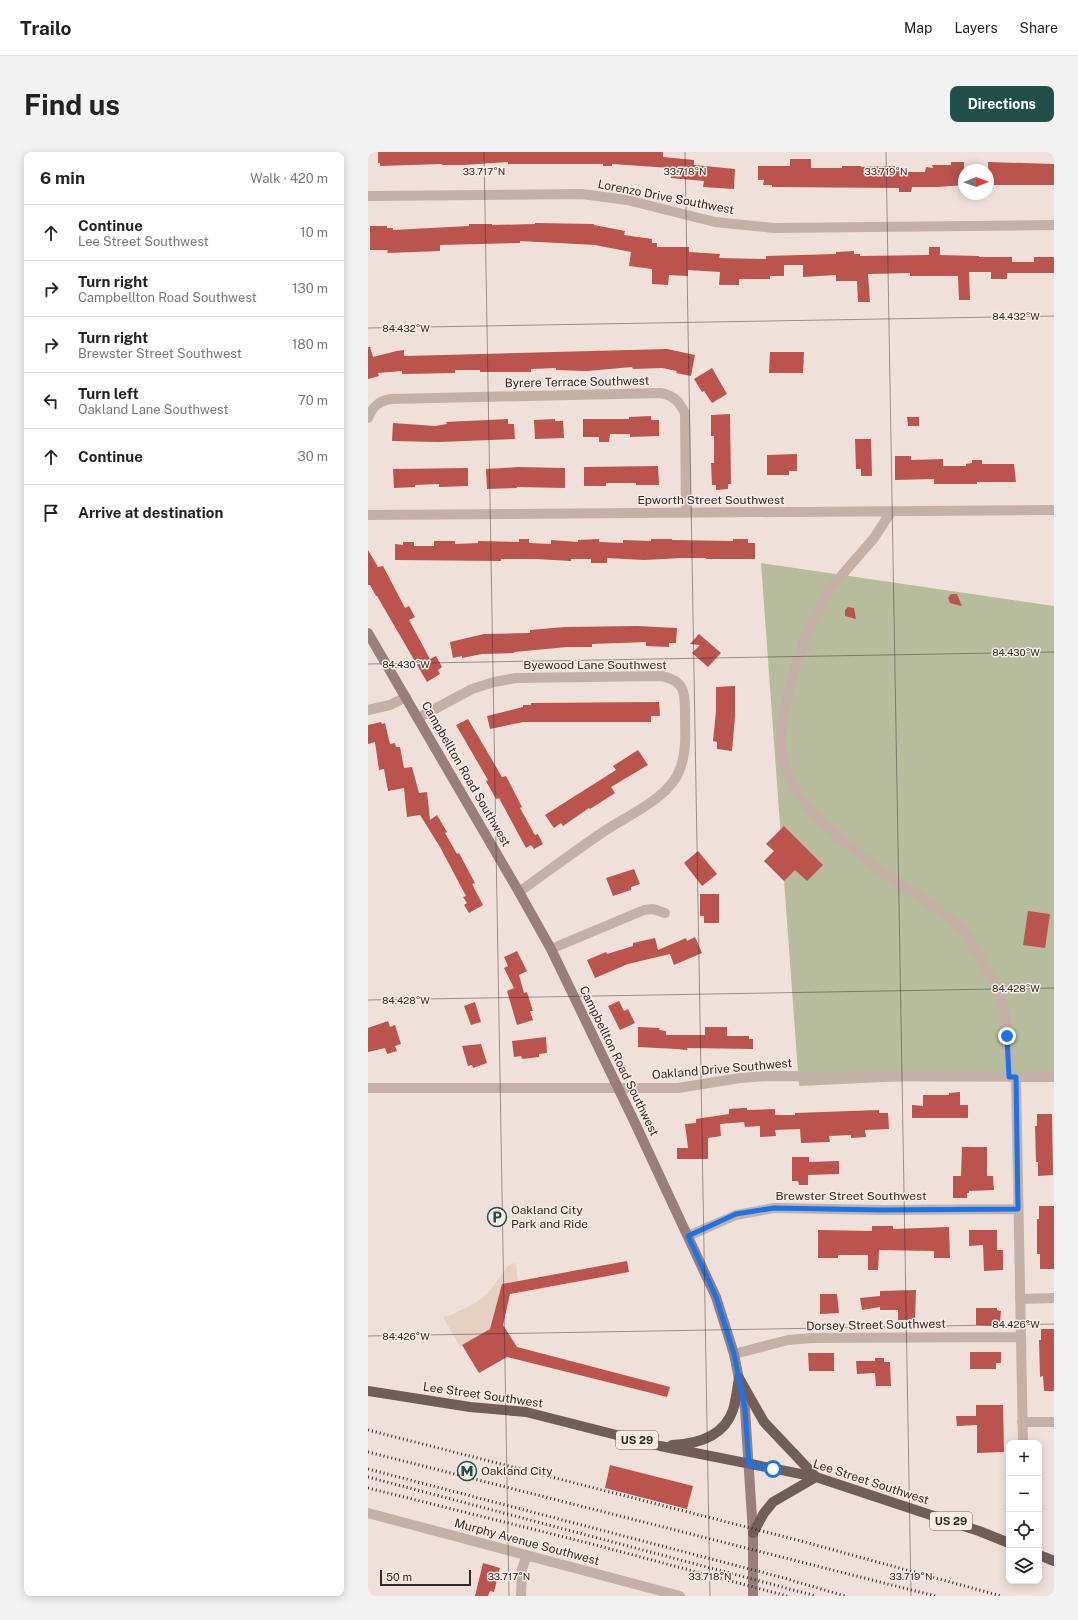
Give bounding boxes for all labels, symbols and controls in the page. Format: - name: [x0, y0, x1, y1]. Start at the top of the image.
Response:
- text: Trailo: [20, 17, 72, 39]
- text: Map: [904, 20, 932, 36]
- text: Layers: [954, 20, 998, 36]
- text: Share: [1020, 20, 1058, 36]
- button: Directions: [950, 86, 1054, 122]
- text: Find us: [24, 88, 120, 121]
- north arrow: [958, 164, 994, 200]
- text: 33.717°N: [463, 165, 505, 177]
- text: 33.718°N: [663, 165, 707, 177]
- text: 33.719°N: [865, 165, 907, 177]
- text: 6 min: [40, 168, 85, 188]
- text: Walk · 420 m: [250, 171, 328, 186]
- street label: Lorenzo Drive Southwest: [597, 177, 736, 217]
- text: Continue: [78, 217, 143, 234]
- icon: ahead: [40, 222, 62, 244]
- text: 10 m: [300, 225, 328, 240]
- text: Lee Street Southwest: [78, 234, 209, 249]
- text: Turn right: [78, 273, 148, 290]
- icon: right: [40, 278, 62, 300]
- text: 130 m: [292, 281, 328, 296]
- text: Campbellton Road Southwest: [78, 290, 257, 305]
- text: 84.432°W: [992, 310, 1040, 322]
- text: 84.432°W: [382, 322, 430, 334]
- text: Turn right: [78, 329, 148, 346]
- icon: right: [40, 334, 62, 356]
- text: 180 m: [292, 337, 328, 352]
- text: Brewster Street Southwest: [78, 346, 242, 361]
- street label: Byrere Terrace Southwest: [504, 374, 650, 390]
- text: Turn left: [78, 385, 139, 402]
- icon: left: [40, 390, 62, 412]
- text: 70 m: [298, 393, 328, 408]
- text: Oakland Lane Southwest: [78, 402, 229, 417]
- icon: ahead: [40, 446, 62, 468]
- text: Continue: [78, 448, 143, 465]
- text: 30 m: [298, 449, 328, 464]
- street label: Epworth Street Southwest: [637, 493, 785, 507]
- icon: arrive: [40, 502, 62, 524]
- text: Arrive at destination: [78, 504, 223, 521]
- text: 84.430°W: [992, 646, 1040, 658]
- text: 84.430°W: [382, 658, 430, 670]
- street label: Byewood Lane Southwest: [523, 658, 667, 672]
- street label: Campbellton Road Southwest: [419, 699, 514, 849]
- text: 84.428°W: [992, 982, 1040, 994]
- street label: Campbellton Road Southwest: [577, 984, 662, 1139]
- text: 84.428°W: [382, 994, 430, 1006]
- route end: [998, 1027, 1016, 1045]
- street label: Oakland Drive Southwest: [651, 1056, 793, 1082]
- street label: Brewster Street Southwest: [775, 1189, 927, 1203]
- place label: Oakland City Park and Ride: [511, 1203, 588, 1231]
- parking icon: Oakland City Park and Ride: [486, 1206, 508, 1228]
- street label: Dorsey Street Southwest: [806, 1317, 946, 1333]
- text: 84.426°W: [992, 1318, 1040, 1330]
- text: 84.426°W: [382, 1330, 430, 1342]
- street label: Lee Street Southwest: [422, 1380, 544, 1410]
- road number: US 29: [616, 1431, 658, 1449]
- map controls: [1006, 1440, 1042, 1584]
- button: +: [1006, 1440, 1042, 1476]
- street label: Lee Street Southwest: [811, 1457, 931, 1507]
- metro station icon: Oakland City: [456, 1460, 478, 1482]
- route start: [764, 1460, 782, 1478]
- place label: Oakland City: [481, 1464, 553, 1478]
- button: −: [1006, 1476, 1042, 1512]
- road number: US 29: [930, 1512, 972, 1530]
- button: locate: [1006, 1512, 1042, 1548]
- street label: Murphy Avenue Southwest: [453, 1516, 601, 1568]
- button: layers: [1006, 1548, 1042, 1584]
- scale bar: [380, 1568, 471, 1587]
- text: 33.717°N: [488, 1570, 530, 1582]
- text: 33.718°N: [688, 1570, 732, 1582]
- text: 33.719°N: [890, 1570, 932, 1582]
- text: 50 m: [386, 1571, 412, 1583]

